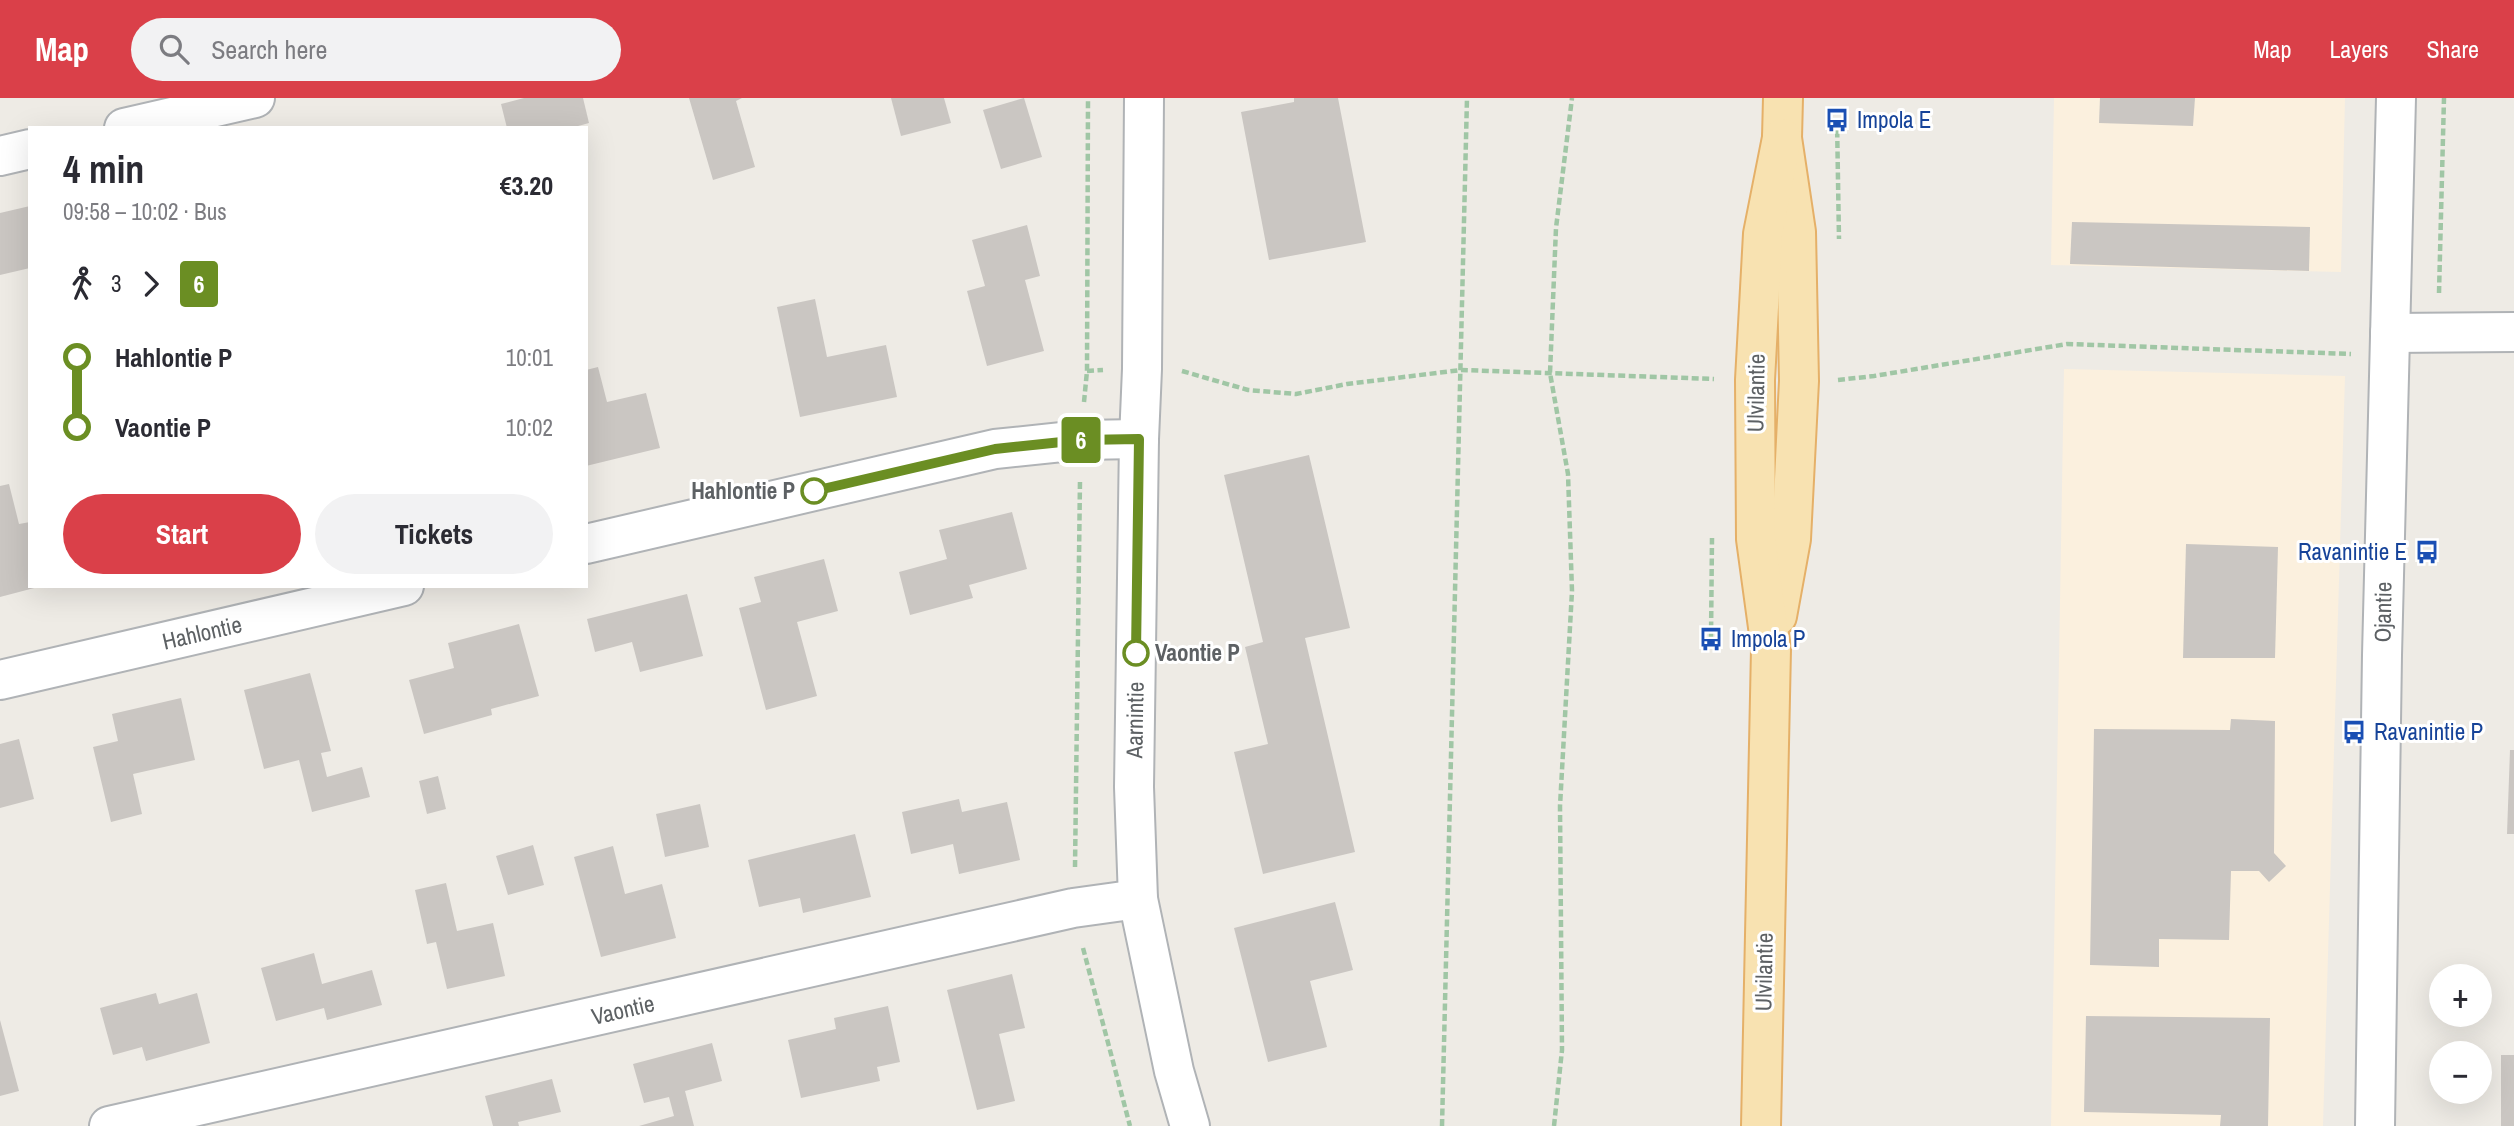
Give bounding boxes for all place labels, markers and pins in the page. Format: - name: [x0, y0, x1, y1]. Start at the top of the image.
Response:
- place label: Impola E: [1857, 104, 1931, 135]
- bus stop icon: Impola E: [1823, 106, 1851, 134]
- place label: Hahlontie P: [691, 475, 795, 506]
- marker: Hahlontie P: [801, 478, 827, 504]
- place label: Ravanintie E: [2298, 536, 2407, 567]
- bus stop icon: Ravanintie E: [2413, 538, 2441, 566]
- place label: Impola P: [1731, 623, 1805, 654]
- bus stop icon: Impola P: [1697, 625, 1725, 653]
- place label: Vaontie P: [1155, 637, 1240, 668]
- marker: Vaontie P: [1123, 640, 1149, 666]
- place label: Ravanintie P: [2374, 716, 2483, 747]
- bus stop icon: Ravanintie P: [2340, 718, 2368, 746]

